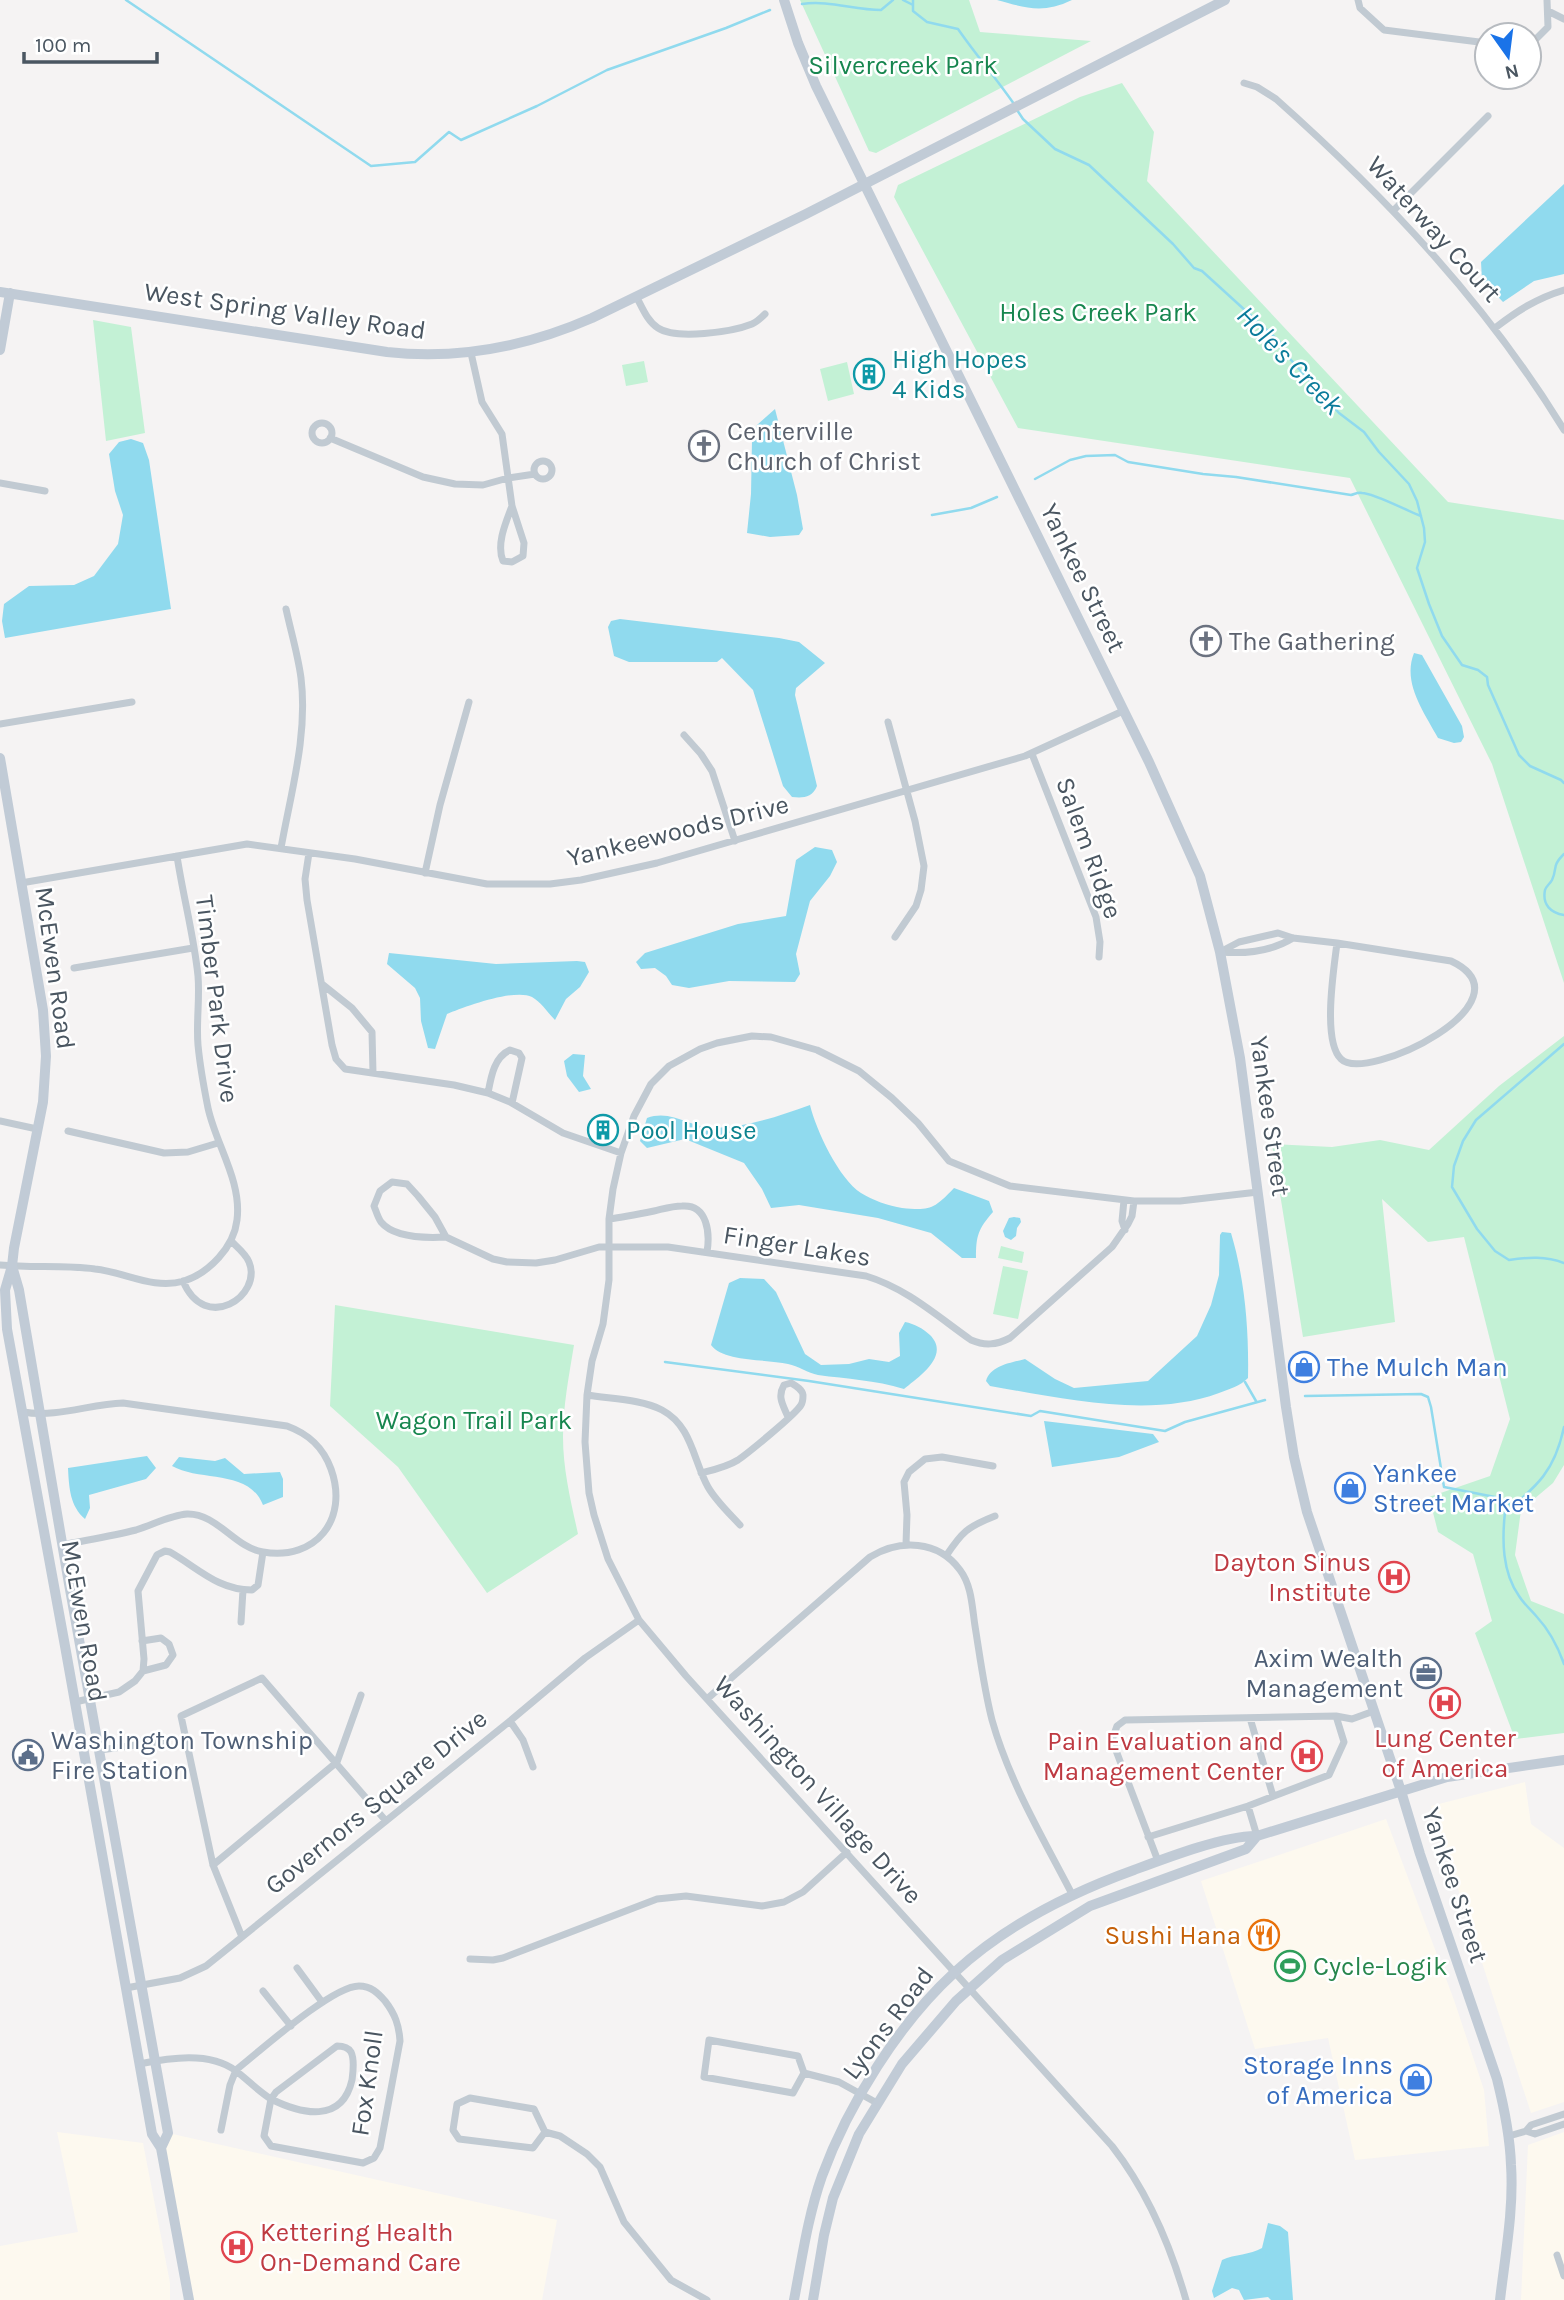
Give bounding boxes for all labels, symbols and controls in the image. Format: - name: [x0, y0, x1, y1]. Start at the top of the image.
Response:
- scale bar: [24, 21, 158, 65]
- north arrow: [1473, 21, 1543, 91]
- text: 100 m: [35, 33, 92, 57]
- park label: Silvercreek Park: [808, 50, 998, 81]
- text: N: [1503, 59, 1521, 84]
- street label: Waterway Court: [1360, 150, 1508, 309]
- street label: West Spring Valley Road: [142, 276, 428, 346]
- park label: Holes Creek Park: [999, 297, 1197, 328]
- water label: Hole's Creek: [1230, 299, 1351, 422]
- place label: High Hopes 4 Kids: [892, 344, 1027, 405]
- building icon: High Hopes 4 Kids: [852, 357, 886, 391]
- place label: Centerville Church of Christ: [727, 416, 921, 477]
- church icon: Centerville Church of Christ: [687, 429, 721, 463]
- street label: Yankee Street: [1034, 499, 1132, 658]
- church icon: The Gathering: [1189, 624, 1223, 658]
- place label: The Gathering: [1229, 626, 1395, 657]
- street label: Salem Ridge: [1049, 773, 1129, 923]
- street label: Yankeewoods Drive: [564, 788, 792, 874]
- street label: McEwen Road: [28, 885, 82, 1051]
- street label: Timber Park Drive: [189, 893, 245, 1105]
- street label: Yankee Street: [1243, 1034, 1297, 1198]
- building icon: Pool House: [586, 1113, 620, 1147]
- place label: Pool House: [626, 1115, 757, 1146]
- street label: Finger Lakes: [721, 1219, 873, 1273]
- shop icon: The Mulch Man: [1287, 1350, 1321, 1384]
- place label: The Mulch Man: [1327, 1352, 1508, 1383]
- park label: Wagon Trail Park: [376, 1405, 572, 1436]
- place label: Yankee Street Market: [1373, 1458, 1534, 1519]
- shop icon: Yankee Street Market: [1333, 1471, 1367, 1505]
- street label: McEwen Road: [54, 1538, 114, 1704]
- place label: Dayton Sinus Institute: [1213, 1547, 1371, 1608]
- hospital icon: Dayton Sinus Institute: [1377, 1560, 1411, 1594]
- place label: Axim Wealth Management: [1245, 1643, 1403, 1704]
- office icon: Axim Wealth Management: [1409, 1656, 1443, 1690]
- street label: Washington Village Drive: [707, 1670, 929, 1910]
- hospital icon: Lung Center of America: [1428, 1686, 1462, 1720]
- street label: Governors Square Drive: [259, 1703, 493, 1901]
- place label: Lung Center of America: [1374, 1723, 1517, 1784]
- place label: Washington Township Fire Station: [51, 1725, 313, 1786]
- place label: Pain Evaluation and Management Center: [1043, 1726, 1285, 1787]
- public building icon: Washington Township Fire Station: [11, 1738, 45, 1772]
- hospital icon: Pain Evaluation and Management Center: [1290, 1739, 1324, 1773]
- street label: Yankee Street: [1415, 1803, 1495, 1967]
- restaurant icon: Sushi Hana: [1247, 1918, 1281, 1952]
- place label: Sushi Hana: [1105, 1920, 1241, 1951]
- sports icon: Cycle-Logik: [1273, 1949, 1307, 1983]
- place label: Cycle-Logik: [1313, 1951, 1448, 1982]
- street label: Lyons Road: [836, 1961, 940, 2085]
- street label: Fox Knoll: [344, 2028, 390, 2138]
- place label: Storage Inns of America: [1243, 2050, 1393, 2111]
- shop icon: Storage Inns of America: [1399, 2063, 1433, 2097]
- place label: Kettering Health On-Demand Care: [260, 2217, 461, 2278]
- hospital icon: Kettering Health On-Demand Care: [220, 2230, 254, 2264]

